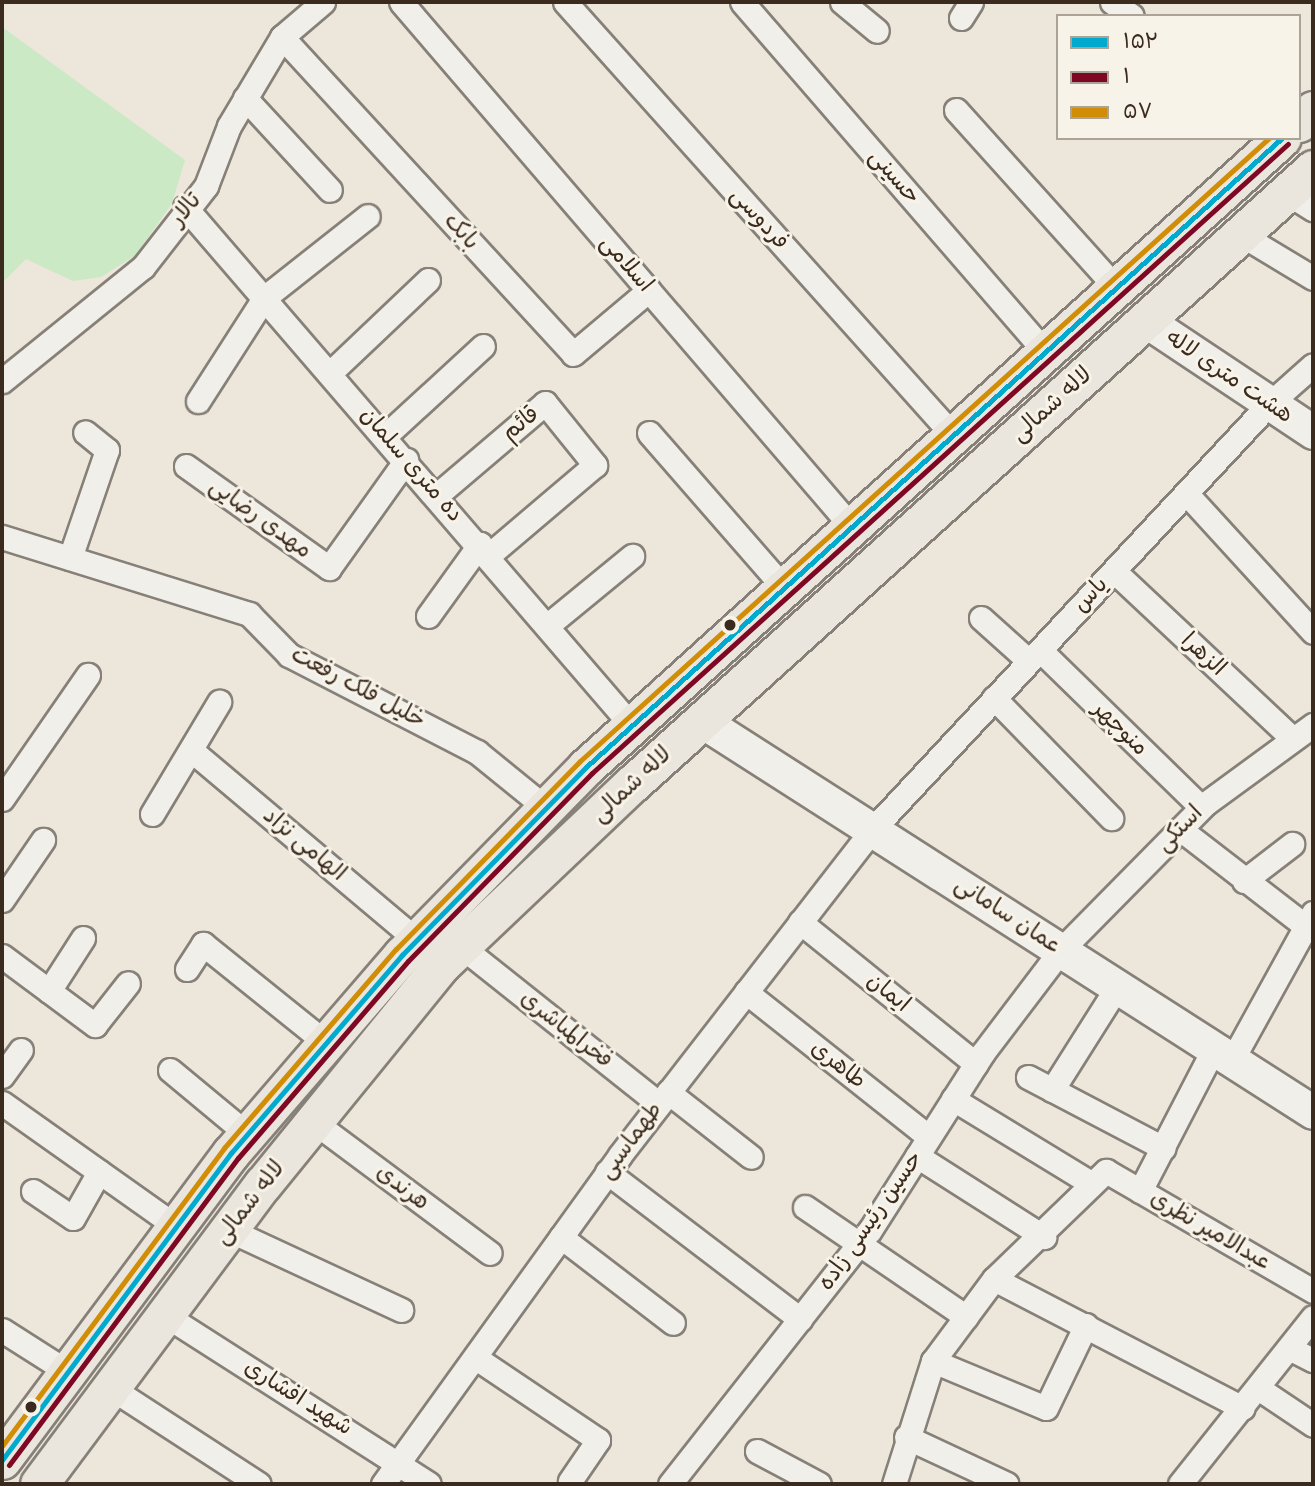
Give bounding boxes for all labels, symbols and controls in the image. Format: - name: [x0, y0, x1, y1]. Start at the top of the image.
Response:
- legend: [1056, 14, 1301, 140]
- text: ۱۵۲: [1123, 28, 1159, 56]
- text: ۱: [1123, 63, 1131, 91]
- text: ۵۷: [1123, 98, 1152, 126]
- street label: حسینی: [862, 144, 926, 210]
- street label: فردوسی: [724, 182, 794, 256]
- street label: تالار: [164, 188, 208, 232]
- street label: بابک: [437, 208, 485, 256]
- street label: اسلامی: [594, 230, 658, 298]
- street label: هشت متری لاله: [1160, 324, 1298, 430]
- street label: لاله شمالی: [1006, 362, 1098, 448]
- street label: قائم: [497, 401, 545, 447]
- street label: ده متری سلمان: [354, 402, 468, 528]
- street label: مهدی رضایی: [204, 473, 316, 565]
- street label: یاس: [1068, 571, 1114, 619]
- unlabelled marker: [723, 618, 737, 632]
- street label: الزهرا: [1175, 627, 1231, 683]
- street label: خلیل فلک رفعت: [286, 641, 430, 735]
- street label: منوچهر: [1086, 696, 1154, 762]
- street label: لاله شمالی: [586, 741, 678, 829]
- street label: استکی: [1151, 800, 1209, 858]
- street label: الهامی نژاد: [257, 802, 351, 888]
- street label: عمان سامانی: [949, 871, 1067, 961]
- street label: ایمان: [861, 967, 915, 1019]
- street label: فخرالمباشری: [514, 985, 618, 1075]
- street label: طاهری: [805, 1035, 871, 1095]
- street label: طهماسبی: [593, 1097, 669, 1185]
- street label: حسین رئیسی زاده: [813, 1146, 929, 1296]
- street label: لاله شمالی: [209, 1155, 291, 1251]
- street label: هرندی: [370, 1159, 434, 1217]
- street label: عبدالامیر نظری: [1145, 1185, 1275, 1277]
- street label: شهید افشاری: [239, 1354, 357, 1442]
- unlabelled marker: [24, 1400, 38, 1414]

